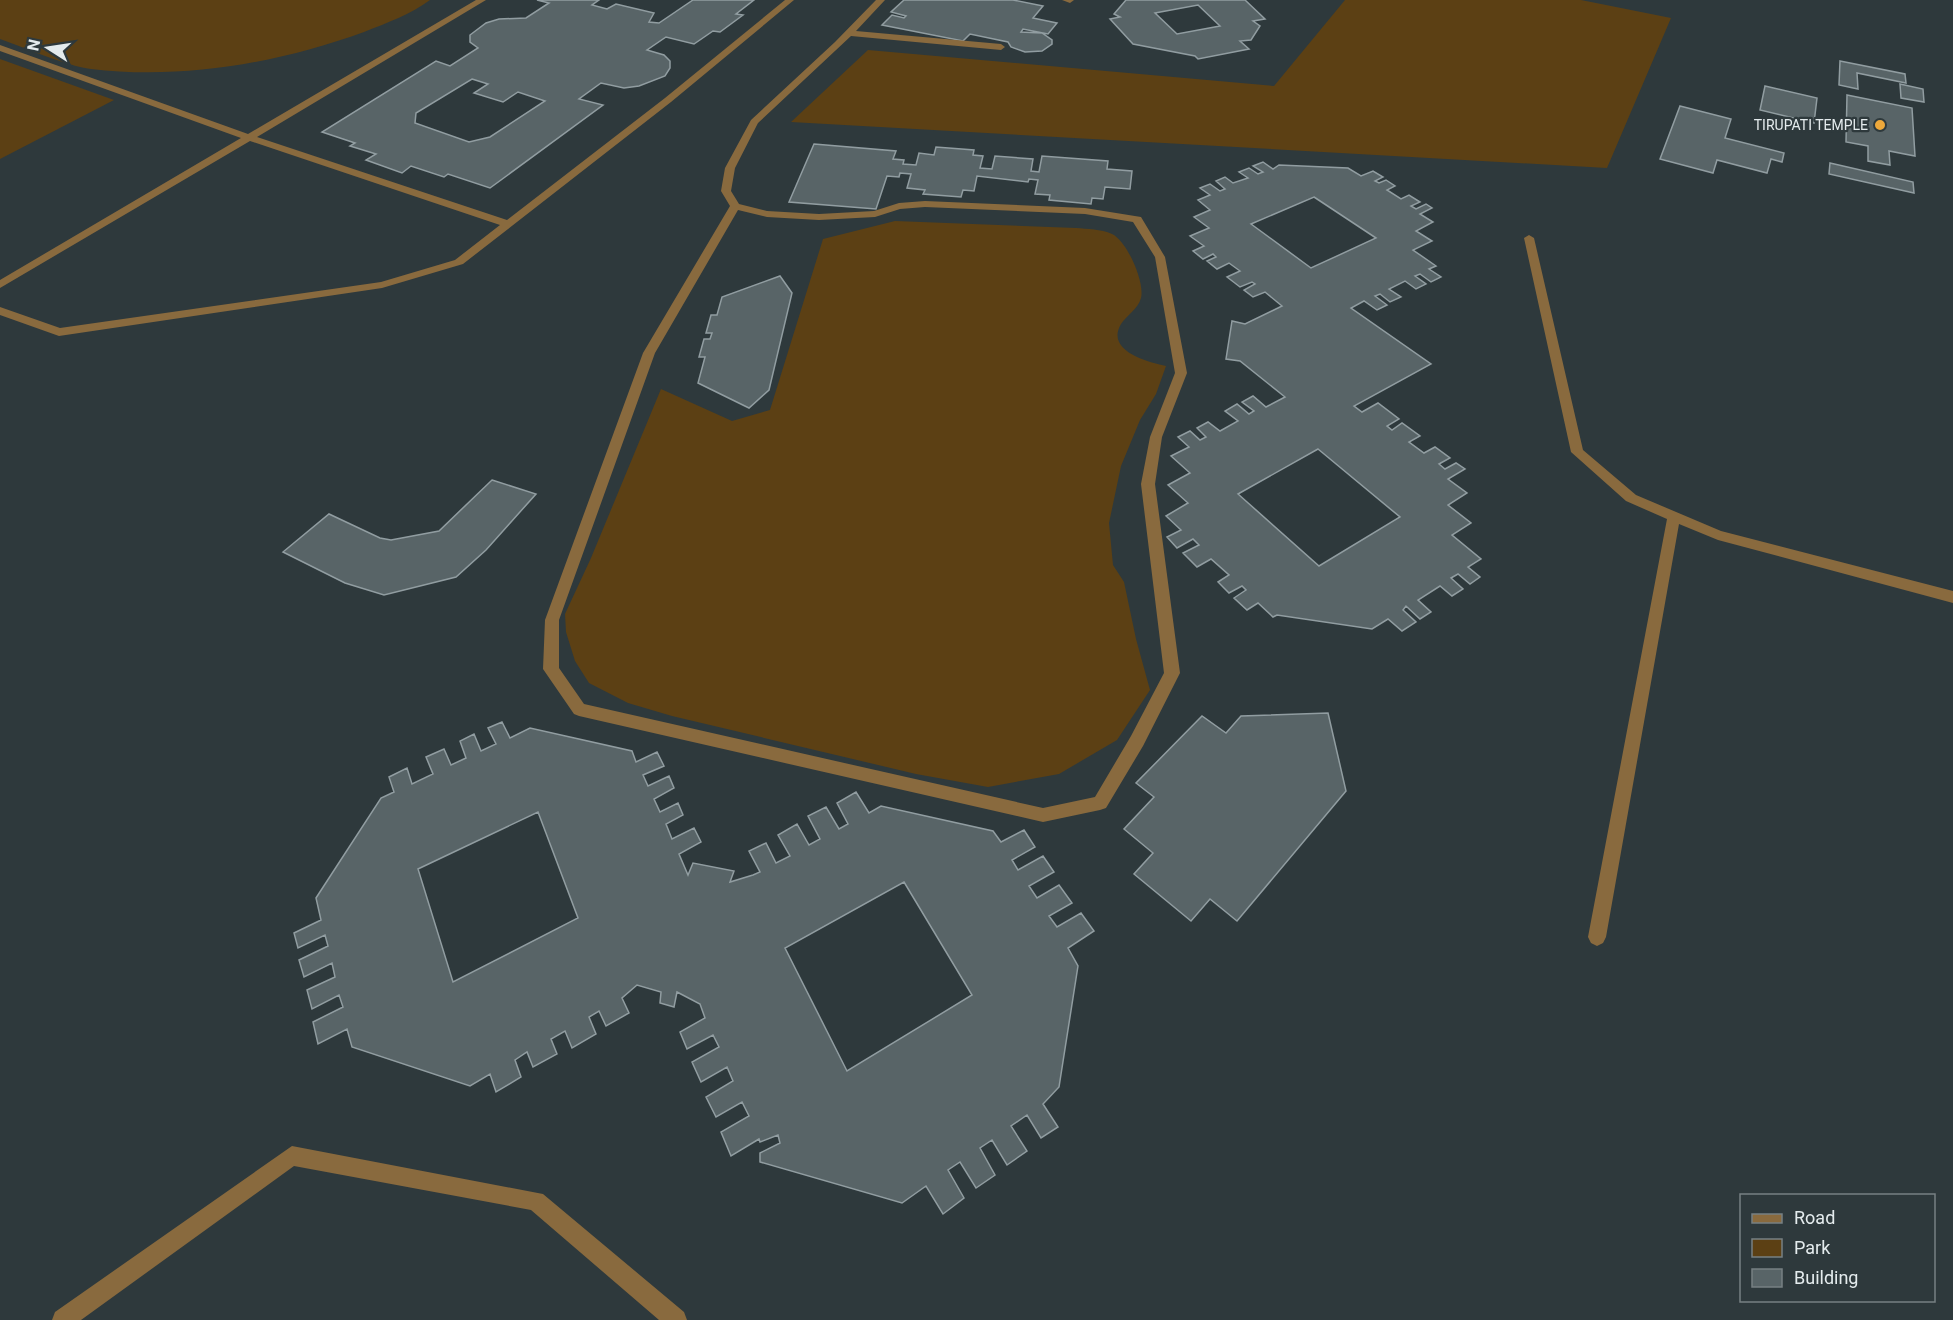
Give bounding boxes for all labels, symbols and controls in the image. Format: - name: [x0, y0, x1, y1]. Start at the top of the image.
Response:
- north arrow: [18, 18, 78, 78]
- text: N: [23, 37, 44, 52]
- place label: TIRUPATI TEMPLE: [1754, 117, 1868, 133]
- marker: TIRUPATI TEMPLE: [1873, 118, 1887, 132]
- legend: [1740, 1194, 1935, 1302]
- text: Road: [1794, 1207, 1835, 1228]
- text: Park: [1794, 1237, 1831, 1258]
- text: Building: [1794, 1267, 1858, 1288]

